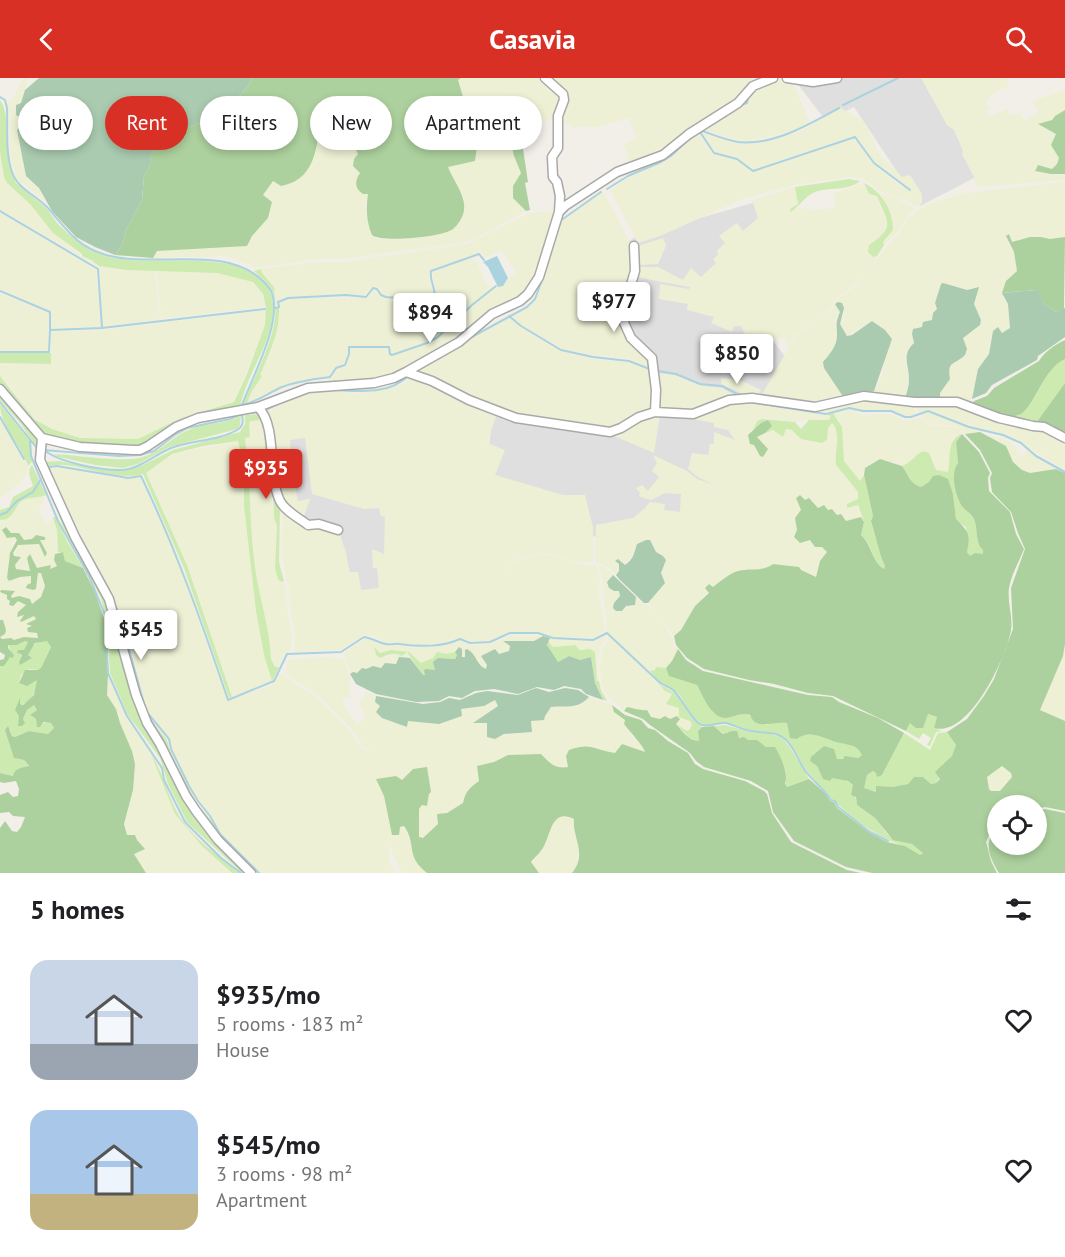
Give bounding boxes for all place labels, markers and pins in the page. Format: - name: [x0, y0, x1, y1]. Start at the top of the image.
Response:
- pin: $977: [578, 282, 650, 333]
- pin: $894: [394, 293, 466, 344]
- pin: $850: [701, 334, 773, 385]
- pin: $935: [230, 449, 302, 500]
- pin: $545: [105, 610, 177, 661]

